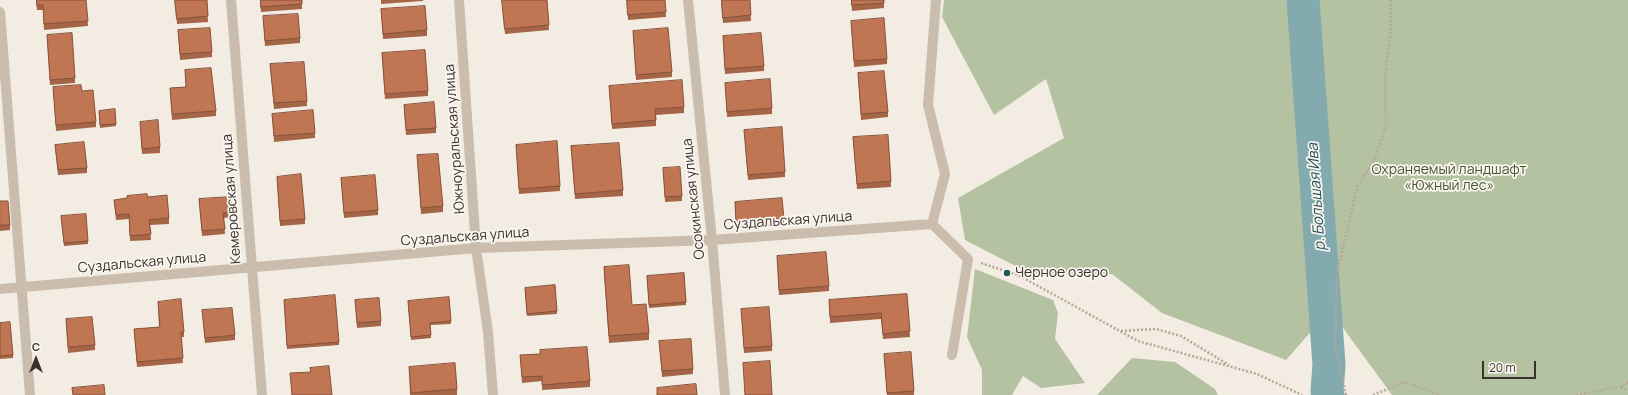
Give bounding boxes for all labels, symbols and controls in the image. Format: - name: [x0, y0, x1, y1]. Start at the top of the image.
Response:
- street label: Южноуральская улица: [441, 64, 469, 214]
- street label: Кемеровская улица: [219, 133, 245, 265]
- street label: Осокинская улица: [679, 138, 709, 260]
- water label: р. Большая Ива: [1304, 143, 1330, 251]
- park label: Охраняемый ландшафт «Южный лес»: [1372, 162, 1526, 194]
- street label: Суздальская улица: [723, 208, 853, 234]
- street label: Суздальская улица: [400, 224, 530, 250]
- street label: Суздальская улица: [77, 249, 207, 277]
- place label: Черное озеро: [1015, 265, 1108, 281]
- marker: Черное озеро: [1002, 268, 1012, 278]
- north arrow: [16, 339, 56, 379]
- text: С: [32, 339, 40, 354]
- scale bar: [1484, 353, 1538, 379]
- text: 20 m: [1489, 359, 1516, 376]

